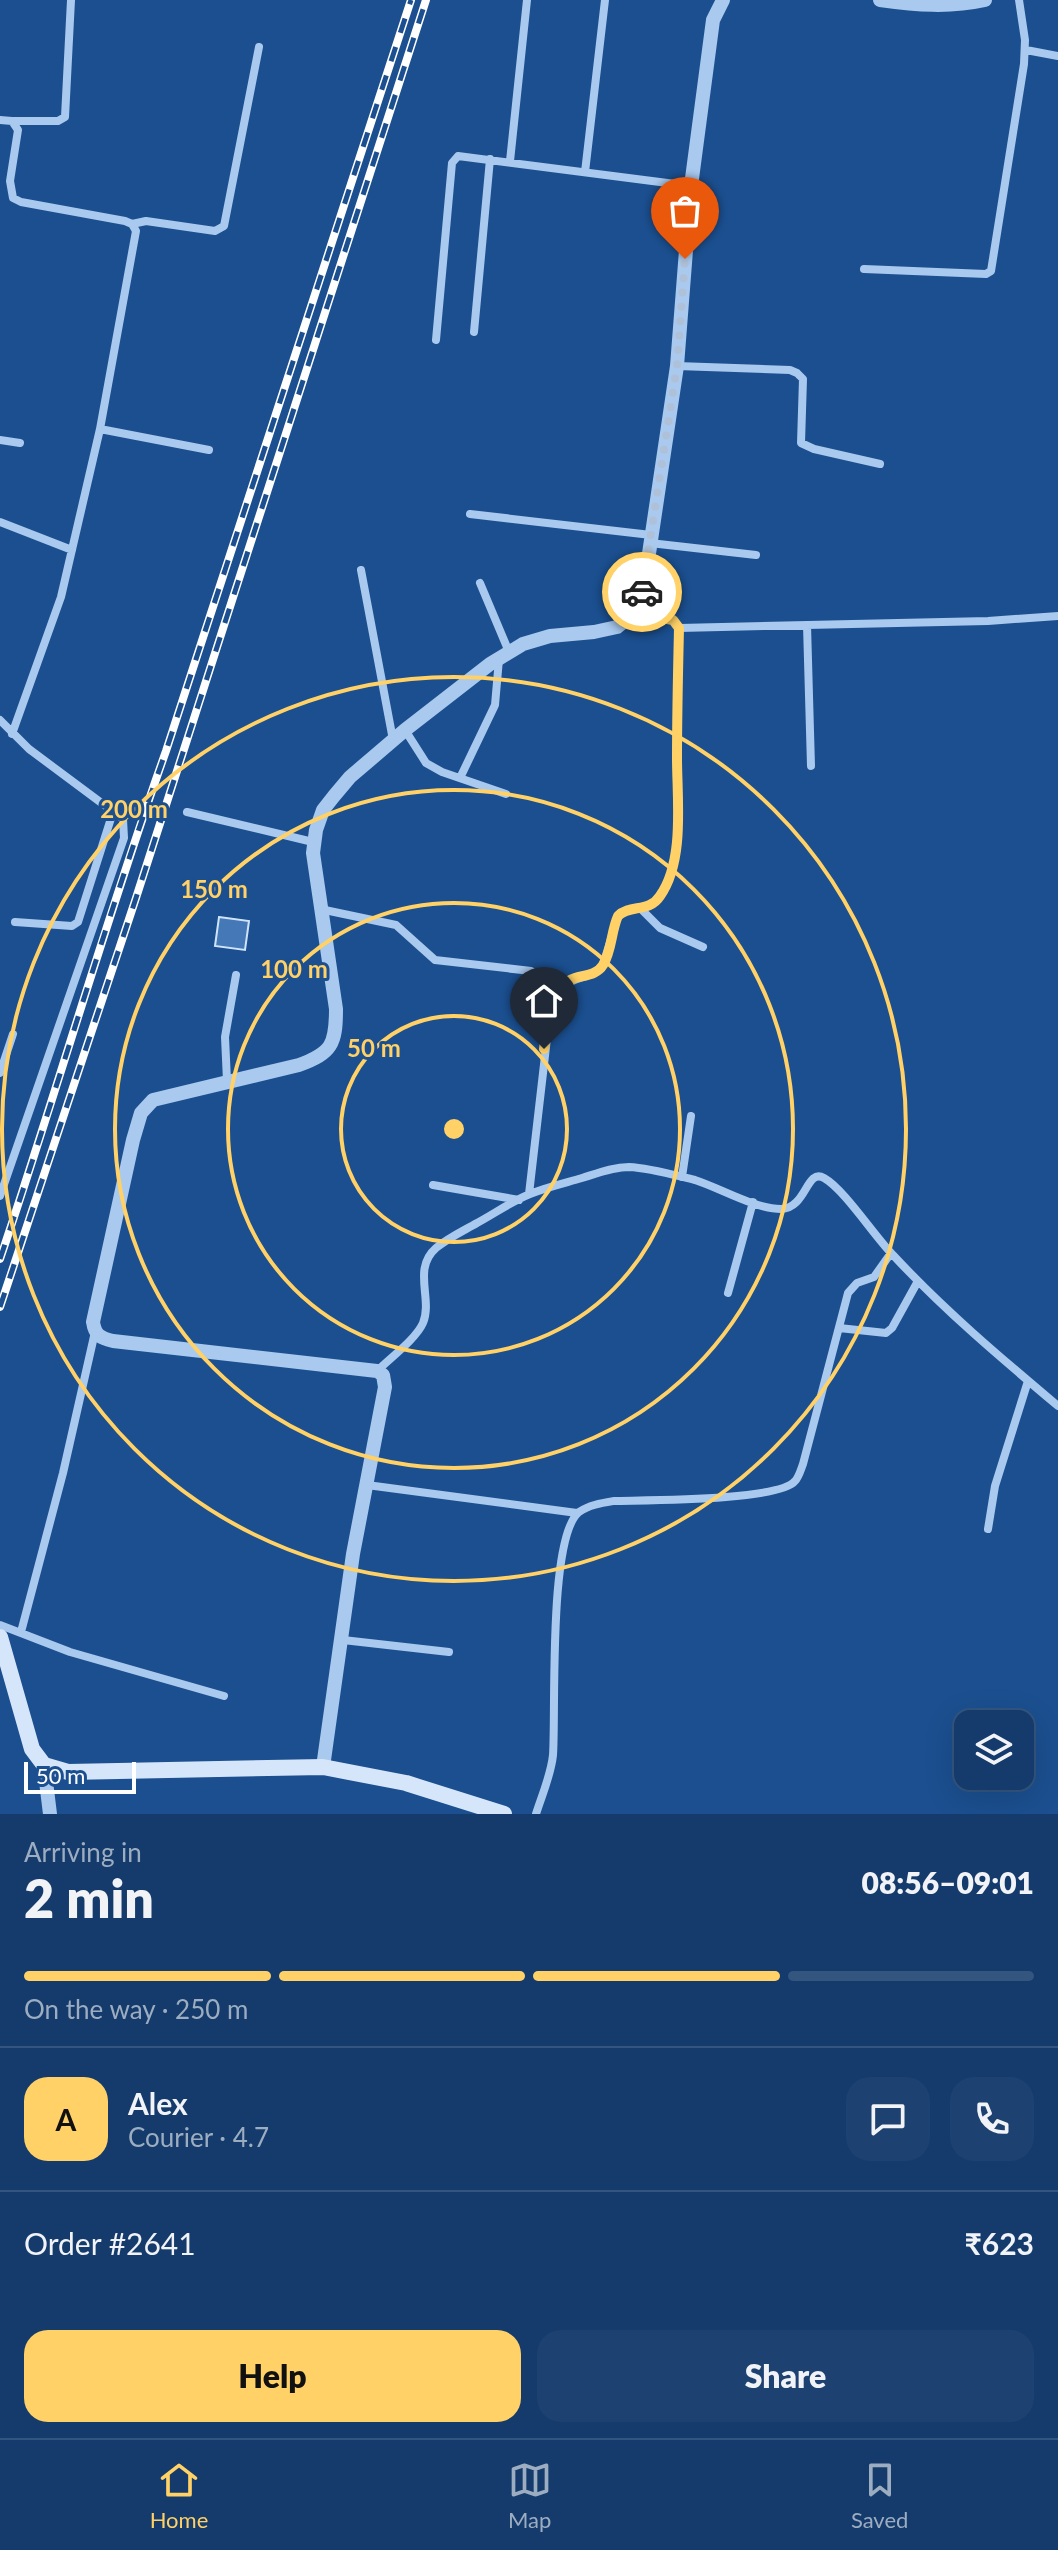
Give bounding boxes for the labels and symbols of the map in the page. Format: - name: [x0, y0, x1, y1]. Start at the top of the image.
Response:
- pin: [651, 177, 719, 259]
- courier: [602, 552, 682, 632]
- text: 200 m: [100, 794, 168, 823]
- text: 150 m: [180, 874, 248, 903]
- text: 100 m: [260, 954, 328, 983]
- pin: [510, 967, 578, 1049]
- text: 50 m: [347, 1033, 401, 1062]
- centre of rings: [440, 1115, 468, 1143]
- scale bar: [24, 1758, 136, 1794]

